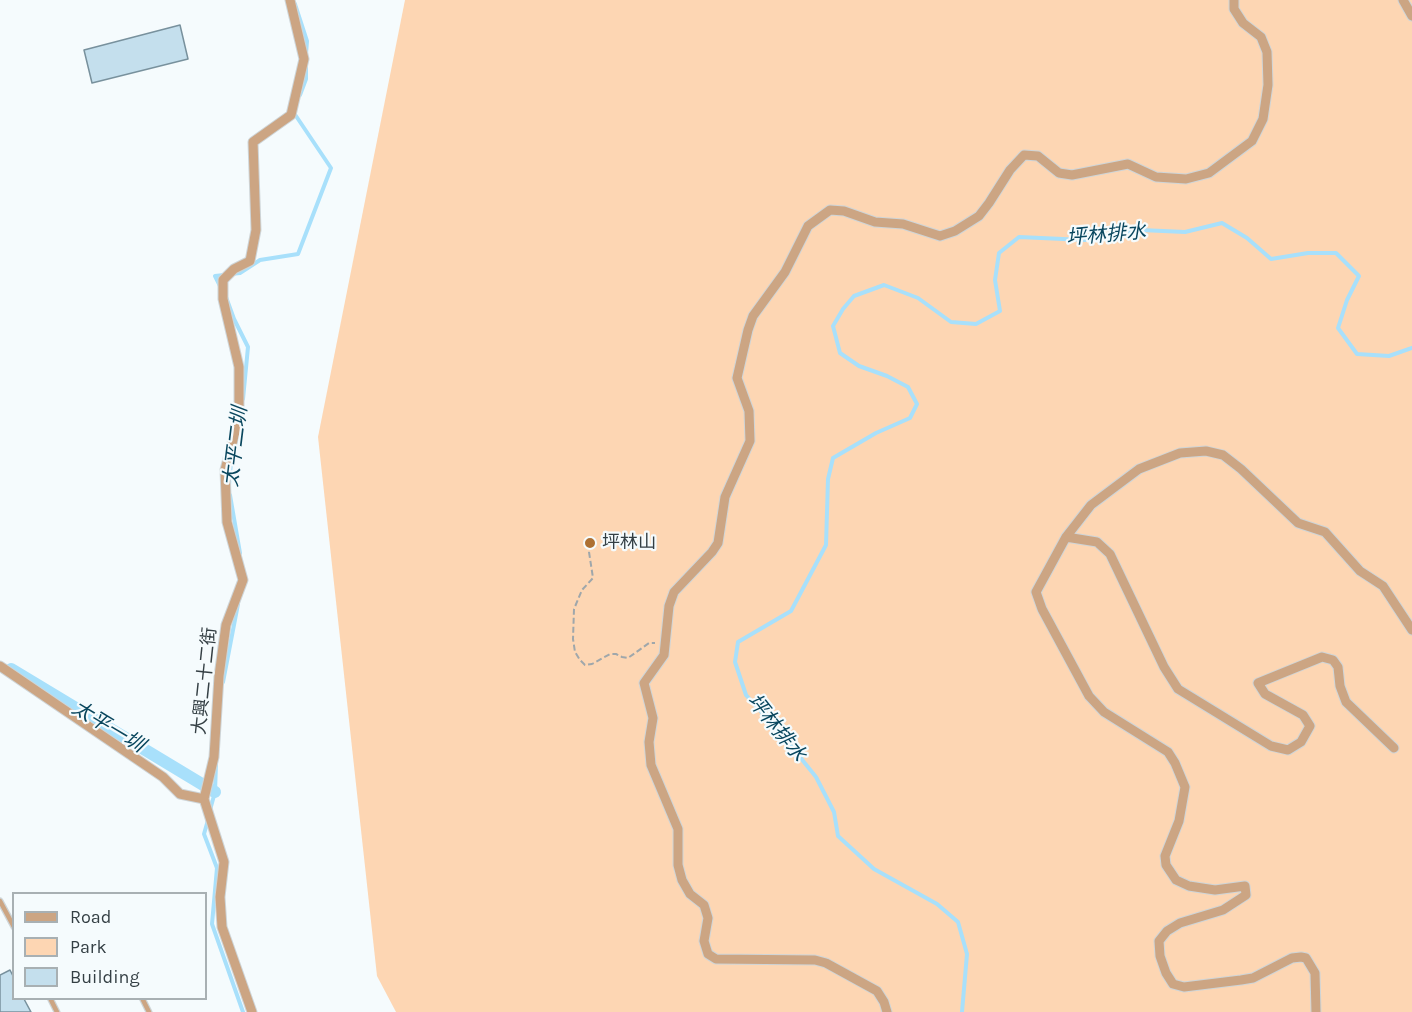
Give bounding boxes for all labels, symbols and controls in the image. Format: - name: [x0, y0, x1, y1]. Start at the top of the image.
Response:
- water label: 坪林排水: [1065, 220, 1147, 250]
- water label: 太平二圳: [219, 406, 253, 488]
- place label: 坪林山: [602, 532, 656, 554]
- marker: 坪林山: [583, 536, 597, 550]
- street label: 大興二十二街: [189, 626, 221, 736]
- water label: 坪林排水: [742, 689, 810, 767]
- water label: 太平一圳: [68, 696, 148, 758]
- legend: [12, 892, 207, 1000]
- text: Road: [70, 906, 111, 928]
- text: Park: [70, 936, 107, 958]
- text: Building: [70, 966, 140, 988]

